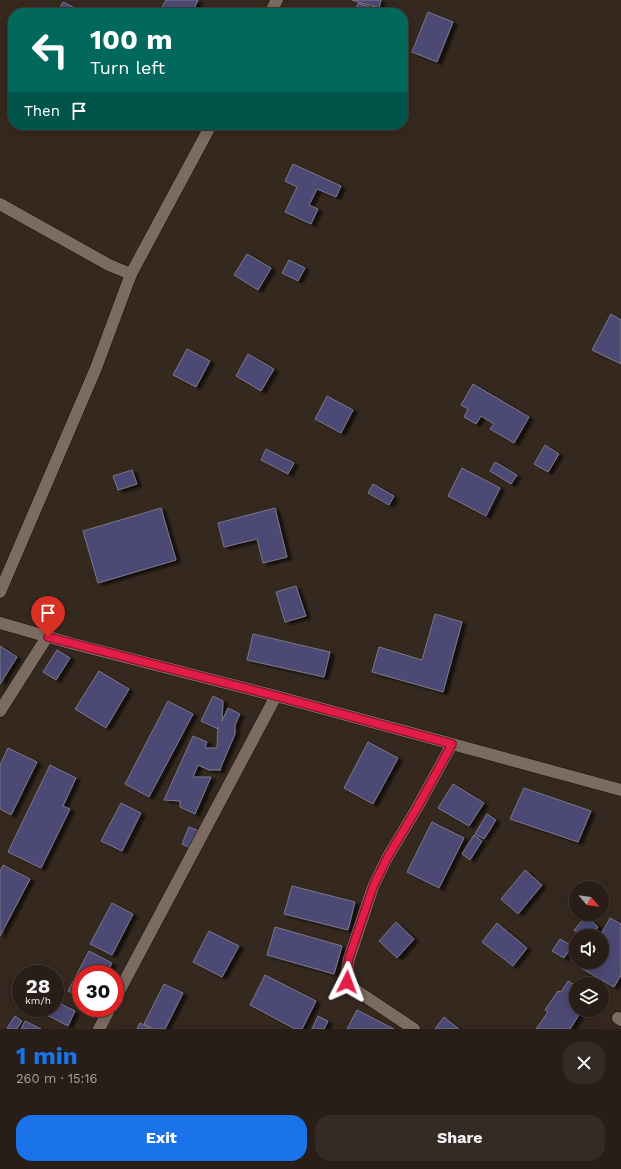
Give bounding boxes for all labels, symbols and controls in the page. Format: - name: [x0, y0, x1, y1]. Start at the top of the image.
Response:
- text: 100 m: [90, 23, 173, 56]
- icon: left: [24, 24, 76, 76]
- text: Turn left: [90, 57, 165, 78]
- icon: arrive: [68, 100, 90, 122]
- text: Then: [24, 102, 60, 120]
- pin: [31, 596, 65, 637]
- icon: arrive: [37, 602, 59, 624]
- north arrow: [569, 881, 609, 921]
- map controls: [569, 881, 609, 1017]
- button: sound: [569, 929, 609, 969]
- position arrow: [326, 961, 368, 1003]
- speed limit sign: 30: [72, 965, 124, 1017]
- text: 28: [26, 974, 50, 998]
- button: layers: [569, 977, 609, 1017]
- text: km/h: [25, 995, 51, 1006]
- text: 1 min: [16, 1042, 78, 1070]
- button: close: [563, 1042, 605, 1084]
- text: 260 m · 15:16: [16, 1071, 97, 1086]
- button: Exit: [16, 1115, 307, 1161]
- button: Share: [315, 1115, 605, 1161]

